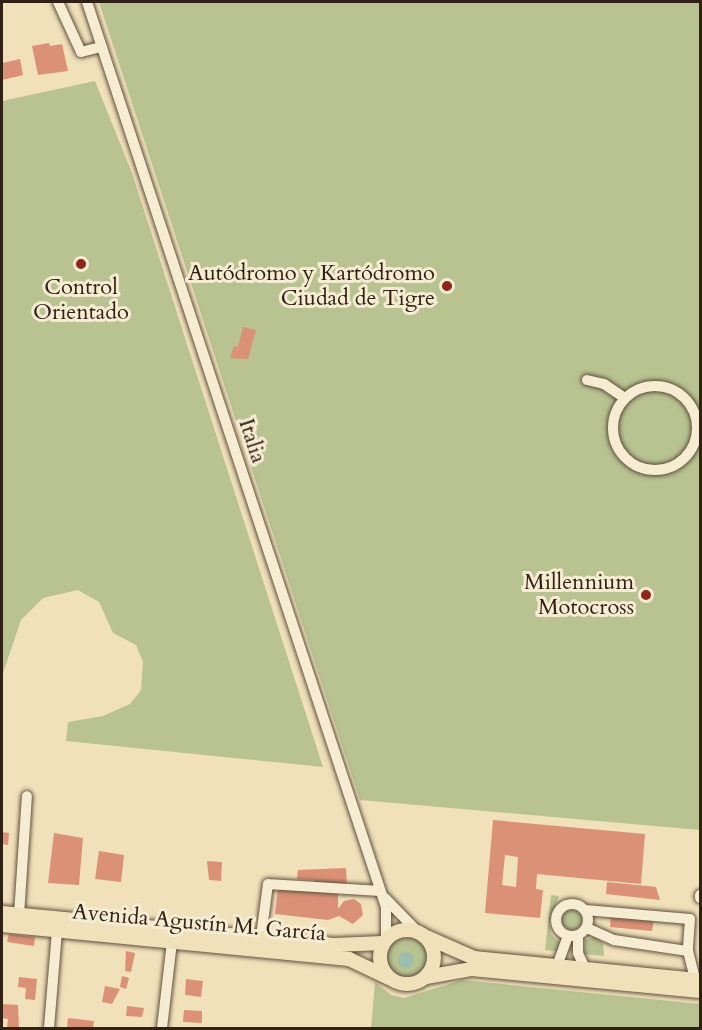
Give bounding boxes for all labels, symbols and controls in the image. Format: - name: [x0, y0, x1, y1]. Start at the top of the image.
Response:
- marker: Control Orientado: [74, 257, 88, 271]
- place label: Autódromo y Kartódromo Ciudad de Tigre: [188, 260, 435, 312]
- place label: Control Orientado: [33, 274, 129, 326]
- marker: Autódromo y Kartódromo Ciudad de Tigre: [440, 279, 454, 293]
- street label: Italia: [232, 415, 272, 467]
- place label: Millennium Motocross: [524, 569, 634, 620]
- marker: Millennium Motocross: [639, 588, 653, 602]
- street label: Avenida Agustín M. García: [71, 899, 327, 947]

